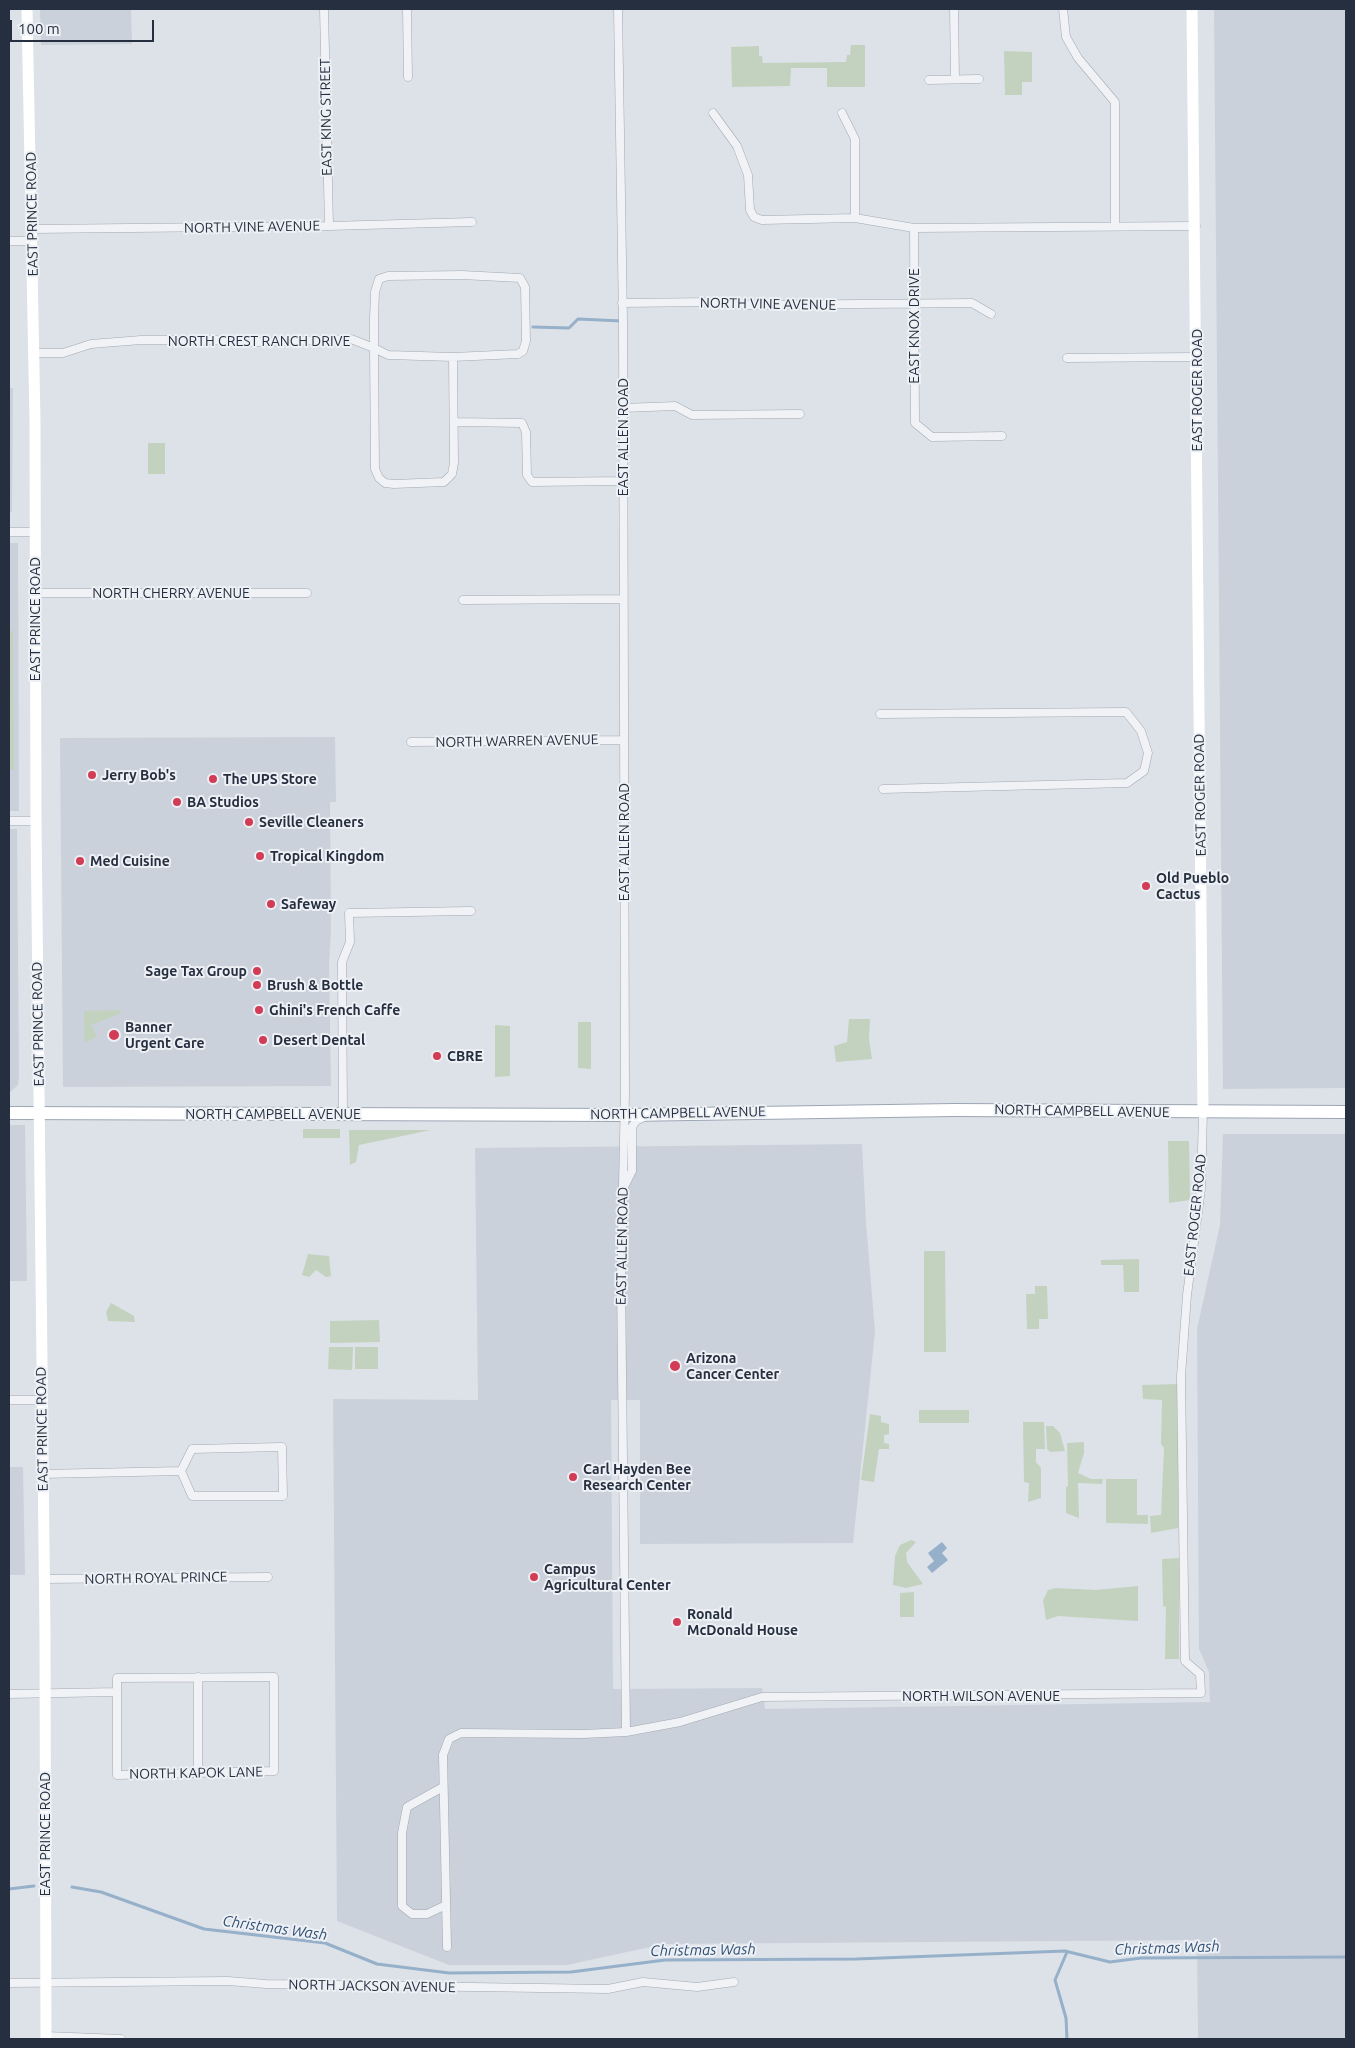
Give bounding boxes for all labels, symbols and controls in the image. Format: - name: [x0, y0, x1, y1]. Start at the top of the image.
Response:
- scale bar: [12, 10, 156, 42]
- text: 100 m: [18, 20, 60, 37]
- street label: EAST KING STREET: [317, 58, 335, 176]
- street label: EAST PRINCE ROAD: [23, 152, 41, 276]
- street label: NORTH VINE AVENUE: [184, 217, 320, 237]
- street label: EAST KNOX DRIVE: [906, 268, 922, 384]
- street label: NORTH VINE AVENUE: [700, 294, 836, 314]
- street label: EAST ROGER ROAD: [1189, 329, 1205, 451]
- street label: NORTH CREST RANCH DRIVE: [168, 333, 350, 349]
- street label: EAST ALLEN ROAD: [615, 378, 631, 496]
- street label: EAST PRINCE ROAD: [27, 557, 43, 681]
- street label: NORTH CHERRY AVENUE: [92, 585, 250, 601]
- street label: NORTH WARREN AVENUE: [435, 731, 599, 751]
- street label: EAST ROGER ROAD: [1191, 733, 1209, 857]
- place label: Jerry Bob's: [102, 767, 176, 783]
- marker: Jerry Bob's: [86, 769, 98, 781]
- place label: The UPS Store: [223, 771, 317, 787]
- marker: The UPS Store: [207, 773, 219, 785]
- street label: EAST ALLEN ROAD: [616, 783, 632, 901]
- place label: BA Studios: [187, 794, 259, 810]
- marker: BA Studios: [171, 796, 183, 808]
- place label: Seville Cleaners: [259, 814, 364, 830]
- marker: Seville Cleaners: [243, 816, 255, 828]
- place label: Tropical Kingdom: [270, 848, 384, 864]
- marker: Tropical Kingdom: [254, 850, 266, 862]
- place label: Med Cuisine: [90, 853, 170, 869]
- marker: Med Cuisine: [74, 855, 86, 867]
- place label: Old Pueblo Cactus: [1156, 870, 1229, 902]
- marker: Old Pueblo Cactus: [1140, 880, 1152, 892]
- place label: Safeway: [281, 896, 336, 912]
- marker: Safeway: [265, 898, 277, 910]
- street label: EAST PRINCE ROAD: [29, 962, 47, 1086]
- place label: Sage Tax Group: [145, 963, 247, 979]
- marker: Sage Tax Group: [251, 965, 263, 977]
- place label: Brush & Bottle: [267, 977, 363, 993]
- marker: Brush & Bottle: [251, 979, 263, 991]
- place label: Ghini's French Caffe: [269, 1002, 400, 1018]
- marker: Ghini's French Caffe: [253, 1004, 265, 1016]
- place label: Banner Urgent Care: [125, 1019, 205, 1052]
- marker: Banner Urgent Care: [107, 1028, 121, 1042]
- place label: Desert Dental: [273, 1032, 365, 1048]
- marker: Desert Dental: [257, 1034, 269, 1046]
- place label: CBRE: [447, 1048, 483, 1064]
- marker: CBRE: [431, 1050, 443, 1062]
- street label: NORTH CAMPBELL AVENUE: [994, 1101, 1170, 1121]
- street label: NORTH CAMPBELL AVENUE: [590, 1103, 766, 1123]
- street label: NORTH CAMPBELL AVENUE: [185, 1106, 361, 1122]
- street label: EAST ROGER ROAD: [1180, 1153, 1210, 1277]
- street label: EAST ALLEN ROAD: [613, 1187, 631, 1305]
- place label: Arizona Cancer Center: [686, 1350, 779, 1382]
- marker: Arizona Cancer Center: [668, 1359, 682, 1373]
- street label: EAST PRINCE ROAD: [33, 1367, 51, 1491]
- place label: Carl Hayden Bee Research Center: [583, 1461, 691, 1494]
- marker: Carl Hayden Bee Research Center: [567, 1471, 579, 1483]
- place label: Campus Agricultural Center: [544, 1561, 671, 1594]
- street label: NORTH ROYAL PRINCE: [84, 1568, 228, 1588]
- marker: Campus Agricultural Center: [528, 1571, 540, 1583]
- place label: Ronald McDonald House: [687, 1606, 798, 1638]
- marker: Ronald McDonald House: [671, 1616, 683, 1628]
- street label: NORTH WILSON AVENUE: [902, 1688, 1060, 1704]
- street label: NORTH KAPOK LANE: [129, 1763, 263, 1783]
- street label: EAST PRINCE ROAD: [37, 1772, 53, 1896]
- water label: Christmas Wash: [221, 1912, 329, 1944]
- water label: Christmas Wash: [1114, 1937, 1220, 1959]
- water label: Christmas Wash: [650, 1940, 756, 1960]
- street label: NORTH JACKSON AVENUE: [288, 1976, 456, 1996]

